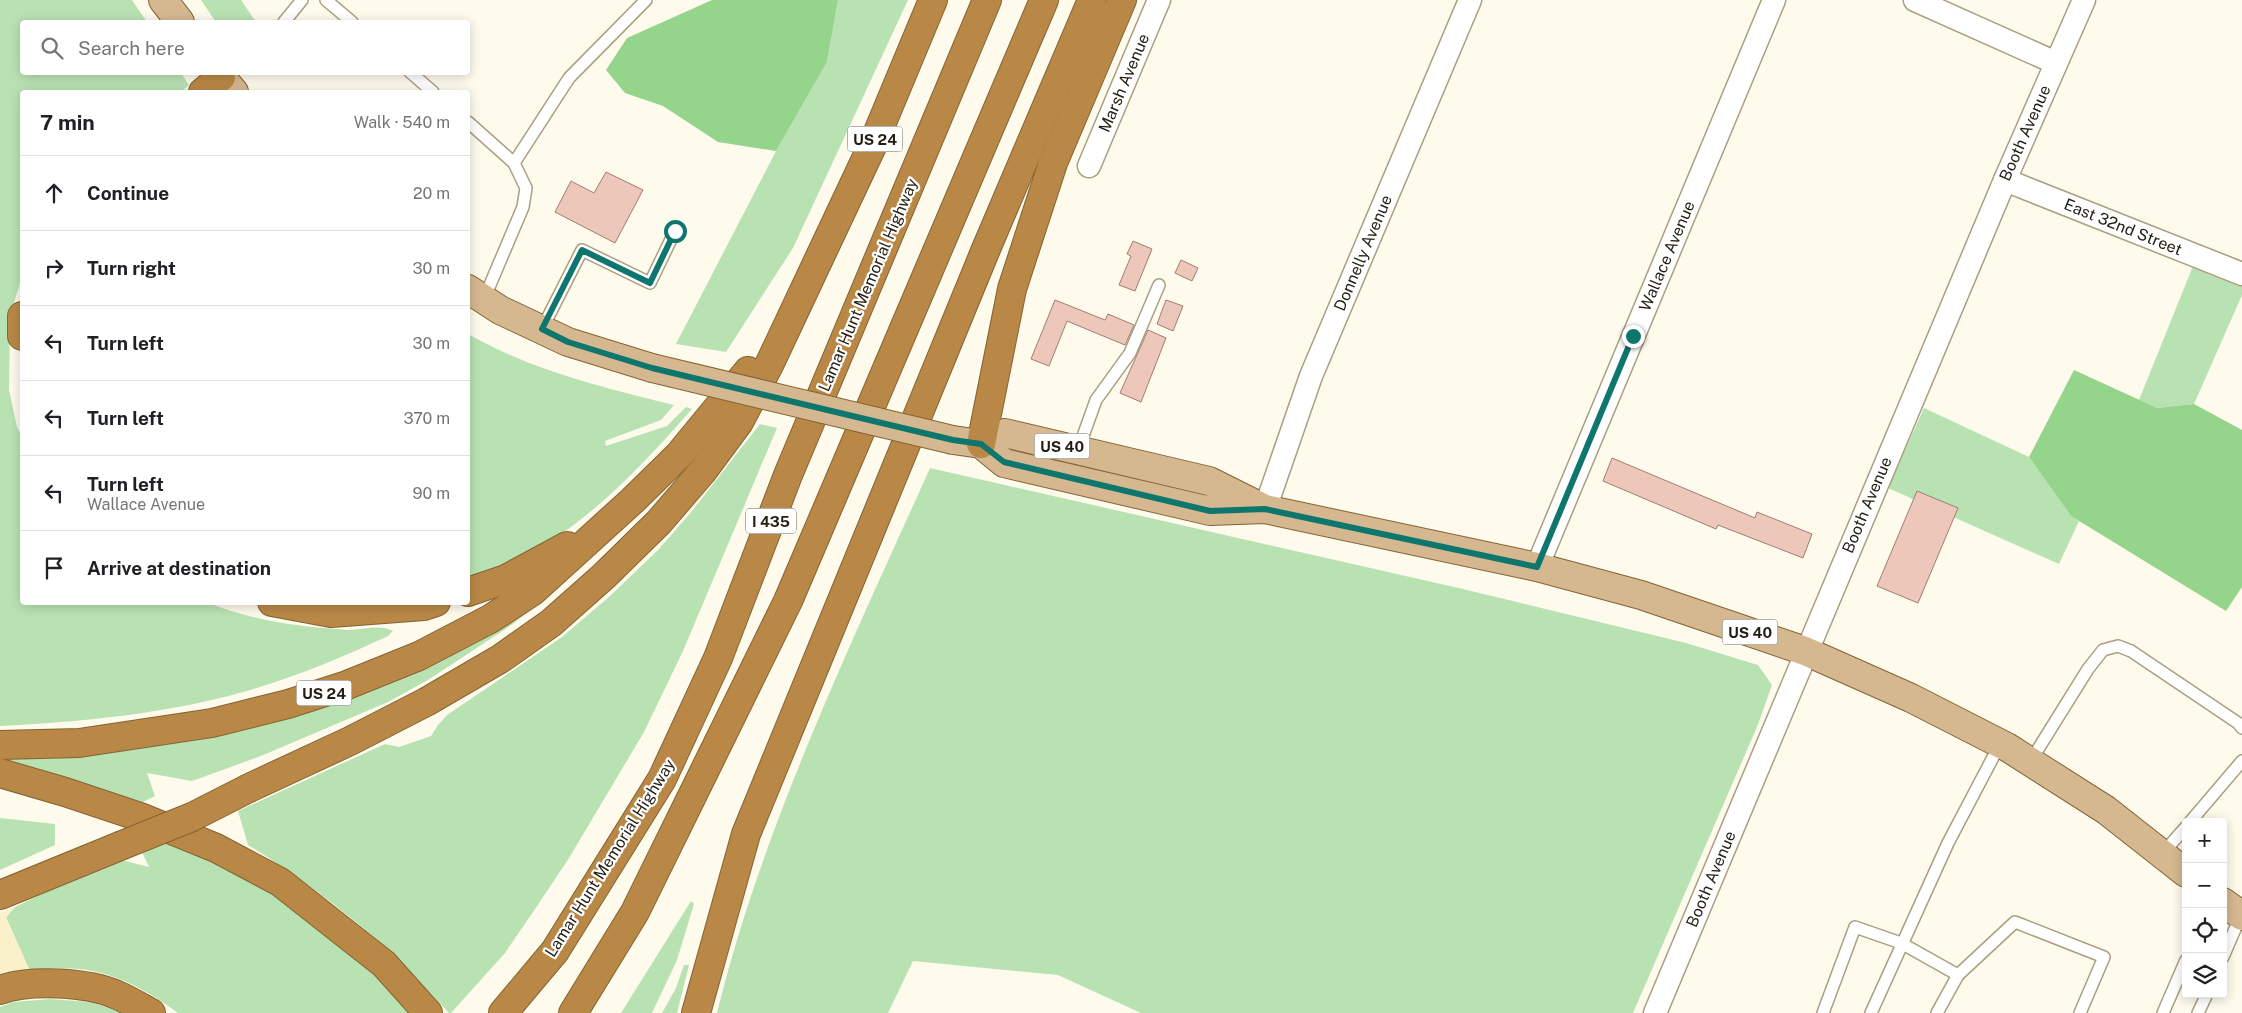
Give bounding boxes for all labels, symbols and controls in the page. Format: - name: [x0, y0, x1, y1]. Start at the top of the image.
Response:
- search box: [20, 20, 470, 75]
- street label: Marsh Avenue: [1095, 31, 1153, 135]
- icon: search: [38, 34, 66, 62]
- text: Search here: [78, 37, 185, 59]
- street label: Booth Avenue: [1995, 82, 2055, 184]
- text: 7 min: [40, 110, 95, 135]
- text: Walk · 540 m: [354, 113, 450, 132]
- road number: US 24: [848, 126, 902, 152]
- street label: Lamar Hunt Memorial Highway: [814, 175, 922, 394]
- icon: ahead: [40, 179, 68, 207]
- text: Continue: [87, 182, 169, 204]
- text: 20 m: [413, 184, 450, 203]
- street label: Donnelly Avenue: [1330, 192, 1396, 314]
- street label: East 32nd Street: [2061, 195, 2185, 259]
- street label: Wallace Avenue: [1635, 198, 1699, 314]
- route start: [664, 220, 687, 243]
- icon: right: [40, 254, 68, 282]
- text: Turn right: [87, 257, 176, 279]
- text: 30 m: [413, 259, 450, 278]
- route end: [1622, 325, 1645, 348]
- icon: left: [40, 329, 68, 357]
- text: Turn left: [87, 332, 164, 354]
- text: 30 m: [413, 334, 450, 353]
- icon: left: [40, 404, 68, 432]
- text: Turn left: [87, 407, 164, 429]
- text: 370 m: [403, 409, 450, 428]
- road number: US 40: [1034, 434, 1090, 458]
- street label: Booth Avenue: [1838, 454, 1896, 556]
- text: Turn left: [87, 473, 164, 495]
- icon: left: [40, 479, 68, 507]
- text: 90 m: [413, 484, 450, 503]
- text: Wallace Avenue: [87, 495, 205, 514]
- road number: I 435: [746, 508, 796, 534]
- icon: arrive: [40, 554, 68, 582]
- text: Arrive at destination: [87, 557, 271, 579]
- road number: US 40: [1722, 620, 1778, 644]
- road number: US 24: [296, 680, 352, 706]
- street label: Lamar Hunt Memorial Highway: [541, 755, 679, 960]
- map controls: [2182, 818, 2227, 998]
- button: +: [2182, 818, 2227, 863]
- street label: Booth Avenue: [1682, 828, 1740, 930]
- button: −: [2182, 863, 2227, 908]
- button: locate: [2182, 908, 2227, 953]
- button: layers: [2182, 953, 2227, 998]

